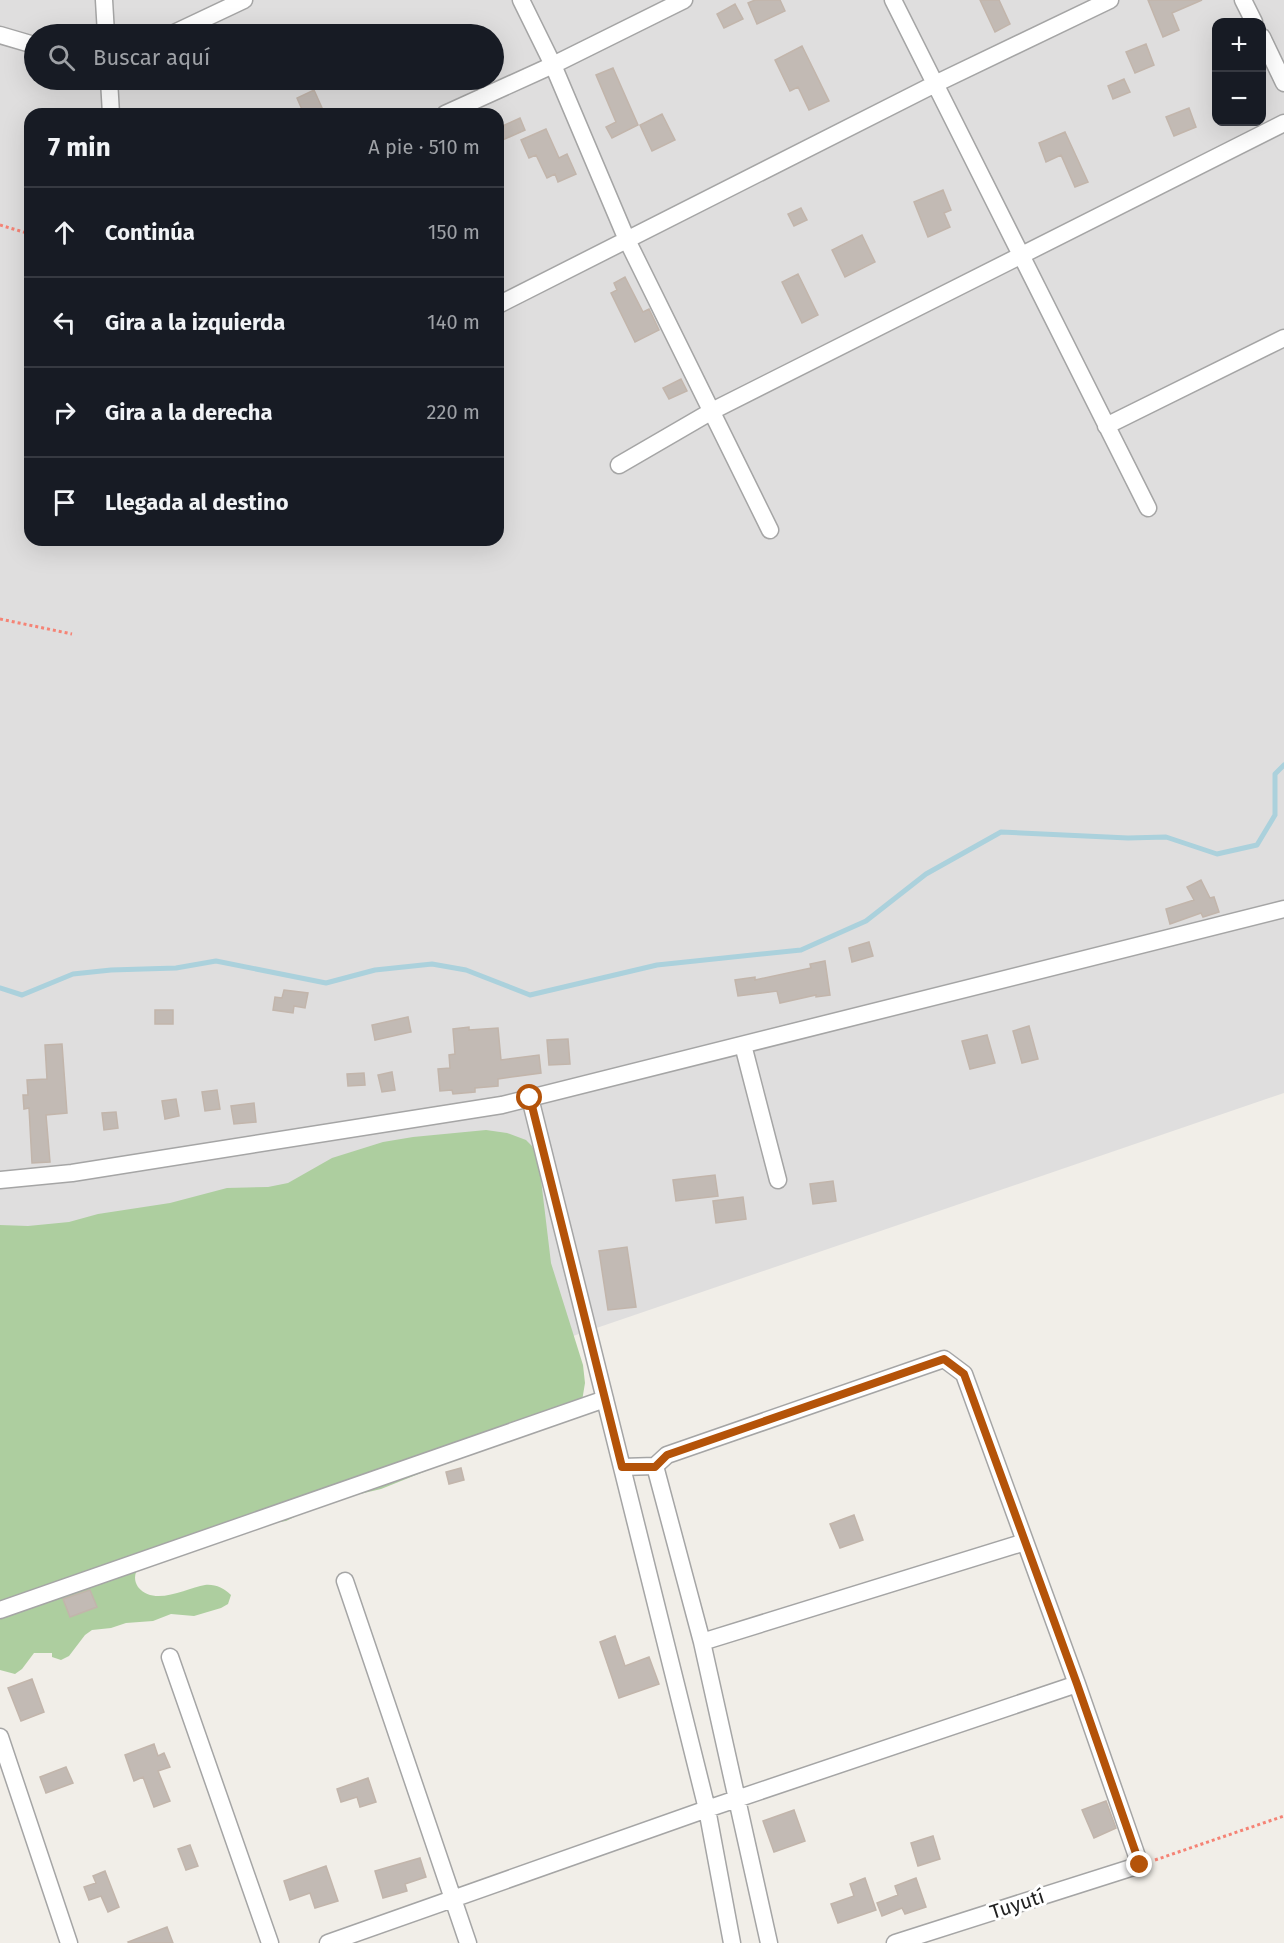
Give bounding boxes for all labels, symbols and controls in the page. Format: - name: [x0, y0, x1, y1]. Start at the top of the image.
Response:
- map controls: [1212, 18, 1266, 126]
- button: +: [1212, 18, 1266, 72]
- search box: [24, 24, 504, 90]
- icon: search: [45, 41, 78, 74]
- text: Buscar aquí: [93, 44, 210, 71]
- button: −: [1212, 72, 1266, 126]
- text: 7 min: [48, 132, 111, 163]
- text: A pie · 510 m: [368, 135, 480, 159]
- icon: ahead: [48, 216, 81, 249]
- text: Continúa: [105, 219, 195, 246]
- text: 150 m: [428, 220, 480, 244]
- icon: left: [48, 306, 81, 339]
- text: Gira a la izquierda: [105, 309, 285, 336]
- text: 140 m: [427, 310, 480, 334]
- icon: right: [48, 396, 81, 429]
- text: Gira a la derecha: [105, 399, 273, 426]
- text: 220 m: [427, 400, 480, 424]
- icon: arrive: [48, 486, 81, 519]
- text: Llegada al destino: [105, 489, 289, 516]
- route start: [516, 1084, 542, 1110]
- route end: [1126, 1851, 1152, 1877]
- street label: Tuyutí: [987, 1884, 1047, 1924]

